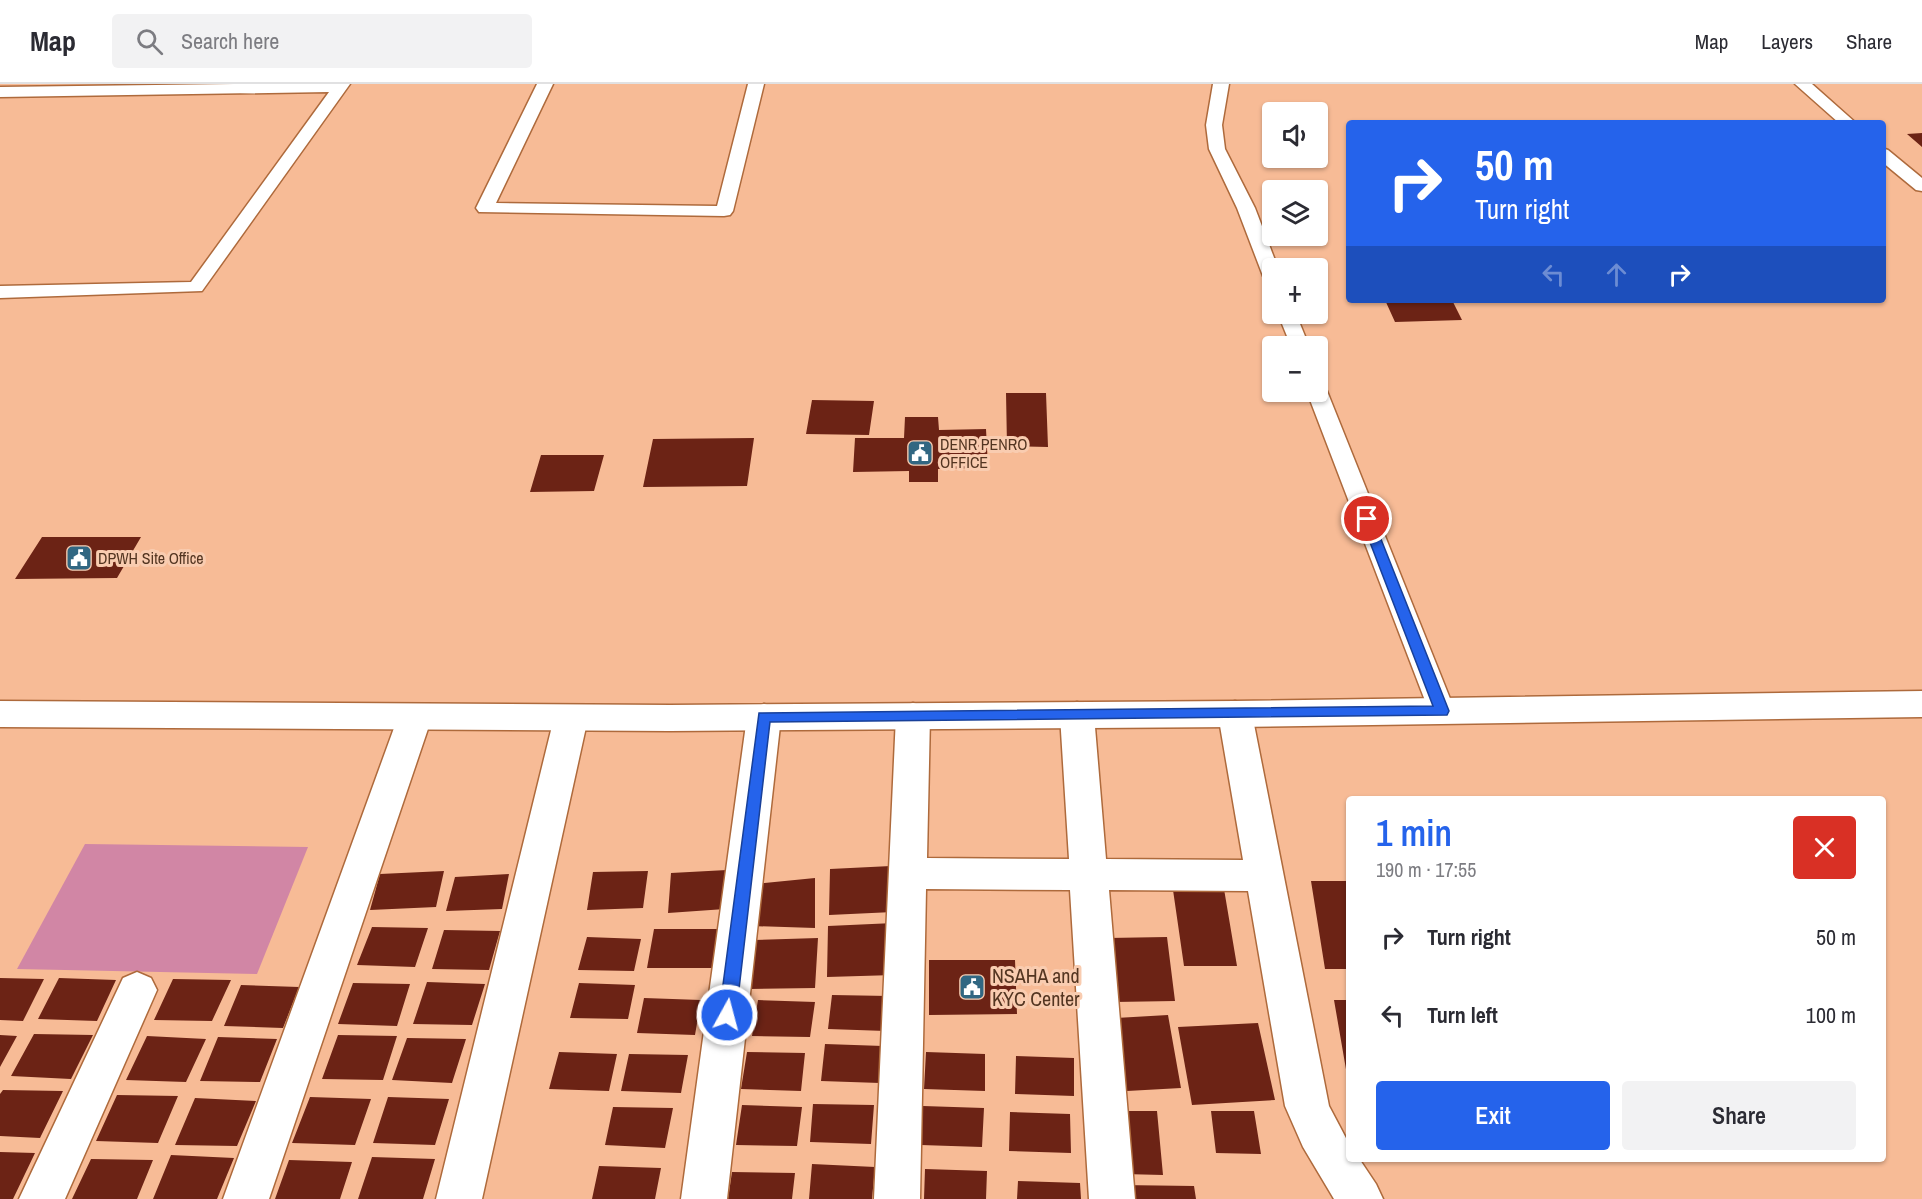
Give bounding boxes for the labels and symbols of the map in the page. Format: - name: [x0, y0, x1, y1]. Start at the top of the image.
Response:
- place label: DENR PENRO OFFICE: [940, 433, 1027, 473]
- public building icon: DENR PENRO OFFICE: [905, 438, 935, 468]
- pin: [1341, 493, 1392, 544]
- public building icon: DPWH Site Office: [64, 543, 94, 573]
- place label: DPWH Site Office: [98, 547, 204, 569]
- place label: NSAHA and KYC Center: [992, 962, 1080, 1012]
- public building icon: NSAHA and KYC Center: [957, 972, 987, 1002]
- position arrow: [695, 983, 759, 1047]

